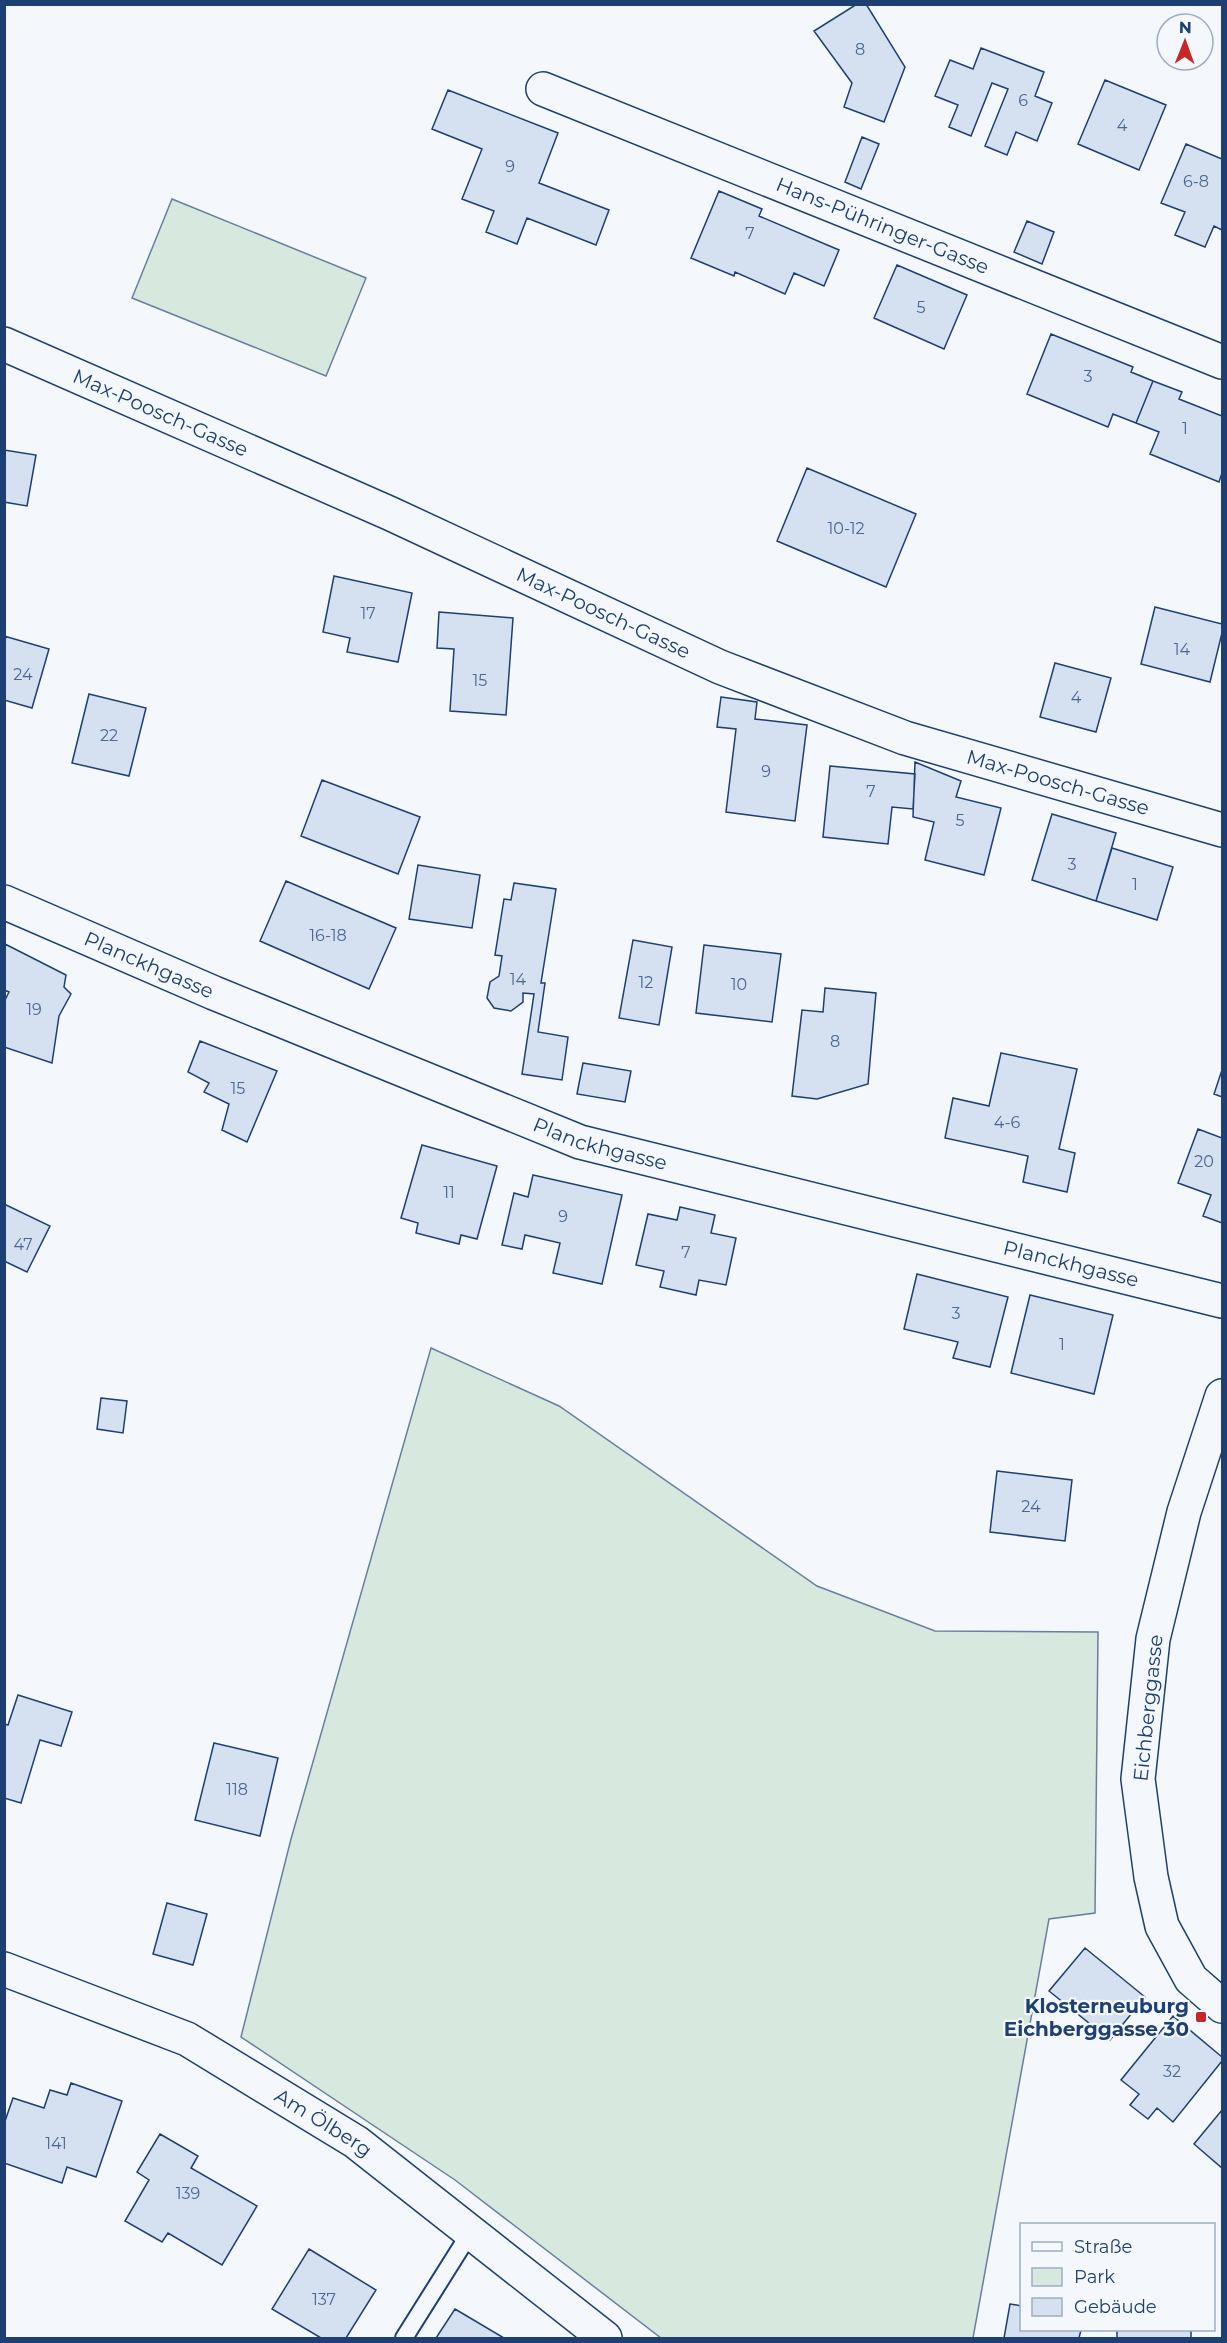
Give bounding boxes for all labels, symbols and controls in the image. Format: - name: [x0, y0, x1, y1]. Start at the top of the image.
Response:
- north arrow: [1155, 12, 1215, 72]
- text: N: [1179, 18, 1192, 37]
- house number: 8: [855, 40, 865, 59]
- house number: 6: [1018, 91, 1028, 110]
- house number: 4: [1117, 116, 1128, 135]
- house number: 9: [505, 157, 515, 176]
- street label: Hans-Pühringer-Gasse: [773, 172, 993, 279]
- house number: 6-8: [1183, 172, 1209, 191]
- house number: 7: [745, 224, 755, 243]
- house number: 5: [916, 298, 926, 317]
- street label: Max-Poosch-Gasse: [69, 364, 252, 462]
- house number: 3: [1083, 367, 1093, 386]
- house number: 1: [1182, 419, 1188, 438]
- house number: 10-12: [827, 519, 865, 538]
- street label: Max-Poosch-Gasse: [513, 562, 694, 664]
- house number: 17: [360, 604, 376, 623]
- house number: 14: [1174, 640, 1191, 659]
- house number: 24: [13, 665, 33, 684]
- house number: 15: [473, 671, 487, 690]
- house number: 4: [1071, 688, 1082, 707]
- house number: 22: [100, 726, 118, 745]
- street label: Max-Poosch-Gasse: [964, 745, 1152, 820]
- house number: 9: [761, 762, 771, 781]
- house number: 7: [866, 782, 876, 801]
- house number: 5: [955, 811, 965, 830]
- house number: 3: [1067, 855, 1077, 874]
- house number: 1: [1132, 875, 1138, 894]
- street label: Planckhgasse: [80, 926, 217, 1003]
- house number: 16-18: [309, 926, 347, 945]
- house number: 14: [510, 970, 527, 989]
- house number: 12: [639, 973, 653, 992]
- house number: 10: [731, 975, 747, 994]
- house number: 19: [26, 1000, 42, 1019]
- house number: 8: [830, 1032, 840, 1051]
- house number: 15: [231, 1079, 245, 1098]
- street label: Planckhgasse: [530, 1112, 670, 1175]
- house number: 4-6: [994, 1113, 1021, 1132]
- house number: 20: [1194, 1152, 1214, 1171]
- house number: 11: [443, 1183, 455, 1202]
- house number: 9: [558, 1207, 568, 1226]
- house number: 47: [13, 1235, 33, 1254]
- street label: Planckhgasse: [1001, 1235, 1141, 1292]
- house number: 7: [681, 1243, 691, 1262]
- house number: 3: [951, 1304, 961, 1323]
- house number: 1: [1059, 1335, 1065, 1354]
- house number: 24: [1021, 1497, 1041, 1516]
- street label: Eichberggasse: [1128, 1633, 1168, 1783]
- house number: 118: [226, 1780, 248, 1799]
- place label: Klosterneuburg Eichberggasse 30: [1004, 1994, 1189, 2041]
- marker: Klosterneuburg Eichberggasse 30: [1194, 2010, 1208, 2024]
- house number: 32: [1163, 2062, 1181, 2081]
- street label: Am Ölberg: [270, 2083, 377, 2162]
- house number: 141: [45, 2134, 67, 2153]
- house number: 139: [176, 2184, 200, 2203]
- legend: [1020, 2223, 1215, 2331]
- text: Straße: [1074, 2236, 1133, 2258]
- text: Park: [1074, 2266, 1115, 2288]
- house number: 137: [312, 2290, 336, 2309]
- text: Gebäude: [1074, 2296, 1157, 2318]

